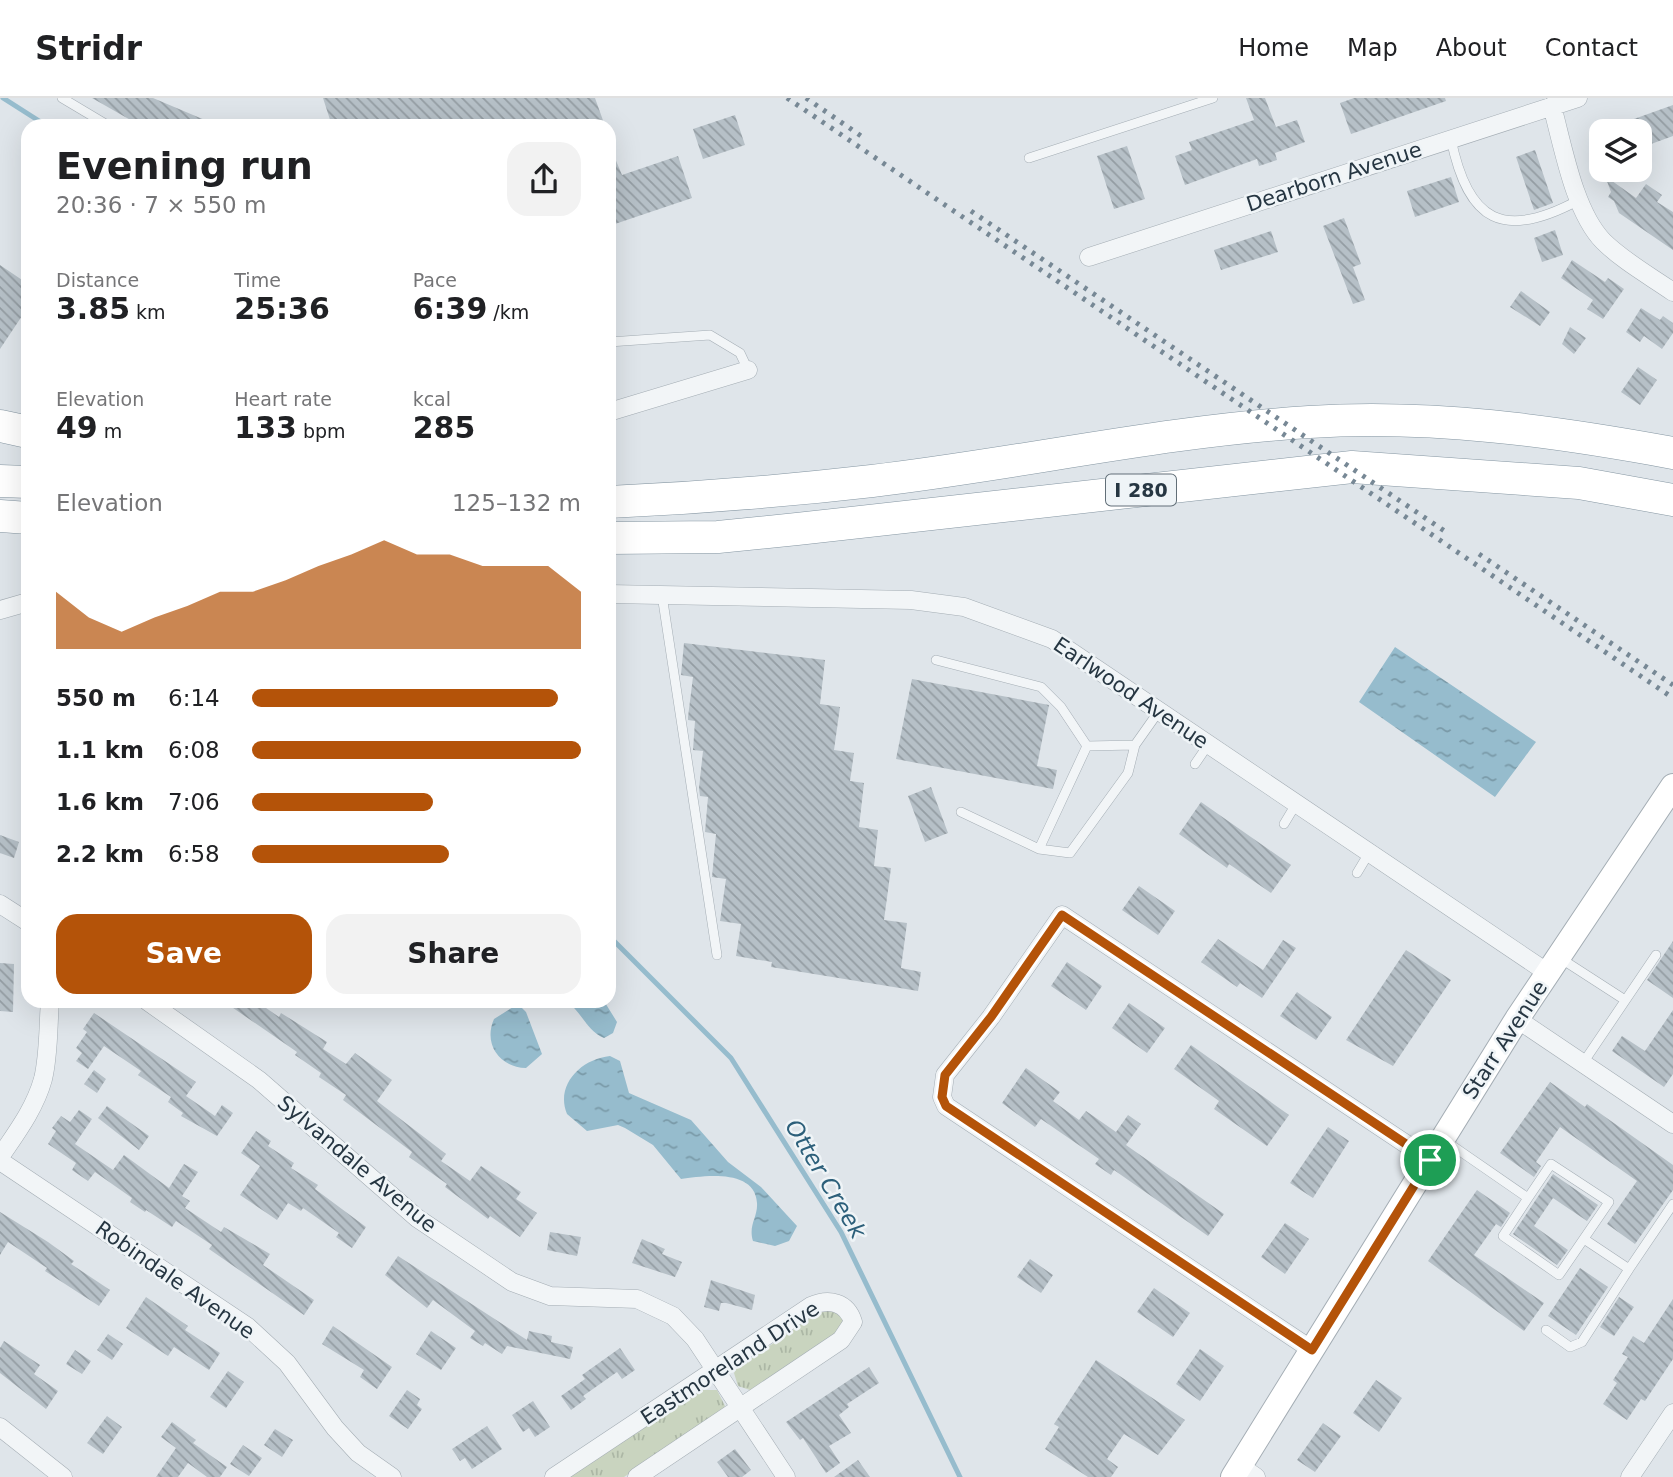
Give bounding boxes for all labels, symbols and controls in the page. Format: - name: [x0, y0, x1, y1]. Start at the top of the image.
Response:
- text: Stridr: [35, 29, 142, 68]
- text: Home: [1238, 34, 1309, 62]
- text: Map: [1347, 34, 1398, 62]
- text: About: [1436, 34, 1507, 62]
- text: Contact: [1545, 34, 1638, 62]
- map controls: [1589, 119, 1652, 182]
- button: layers: [1589, 119, 1652, 182]
- street label: Dearborn Avenue: [1243, 137, 1425, 217]
- button: share: [507, 142, 581, 216]
- text: Evening run: [56, 144, 313, 188]
- text: 20:36 · 7 × 550 m: [56, 192, 266, 218]
- text: Distance: [56, 269, 139, 291]
- text: Time: [234, 269, 281, 291]
- text: Pace: [413, 269, 457, 291]
- text: 3.85: [56, 291, 130, 326]
- text: 25:36: [234, 291, 330, 326]
- text: 6:39: [413, 291, 487, 326]
- text: km: [130, 301, 166, 323]
- text: /km: [487, 301, 529, 323]
- text: Elevation: [56, 388, 144, 410]
- text: Heart rate: [234, 388, 332, 410]
- text: kcal: [413, 388, 451, 410]
- text: 49: [56, 410, 98, 445]
- text: 133: [234, 410, 297, 445]
- text: 285: [413, 410, 475, 445]
- text: m: [98, 420, 122, 442]
- text: bpm: [297, 420, 346, 442]
- road number: I 280: [1106, 474, 1176, 506]
- text: Elevation: [56, 490, 163, 516]
- text: 125–132 m: [452, 490, 581, 516]
- street label: Earlwood Avenue: [1049, 632, 1213, 754]
- text: 550 m: [56, 685, 136, 711]
- text: 6:14: [168, 685, 220, 711]
- text: 1.1 km: [56, 737, 144, 763]
- text: 6:08: [168, 737, 220, 763]
- text: 1.6 km: [56, 789, 144, 815]
- text: 7:06: [168, 789, 220, 815]
- text: 2.2 km: [56, 841, 144, 867]
- text: 6:58: [168, 841, 220, 867]
- button: Save: [56, 914, 312, 994]
- button: Share: [326, 914, 581, 994]
- street label: Starr Avenue: [1458, 976, 1552, 1104]
- street label: Sylvandale Avenue: [273, 1091, 441, 1237]
- water label: Otter Creek: [780, 1115, 873, 1245]
- pin: [1400, 1130, 1460, 1190]
- icon: arrive: [1411, 1141, 1449, 1179]
- street label: Robindale Avenue: [91, 1216, 259, 1344]
- street label: Eastmoreland Drive: [636, 1296, 824, 1430]

